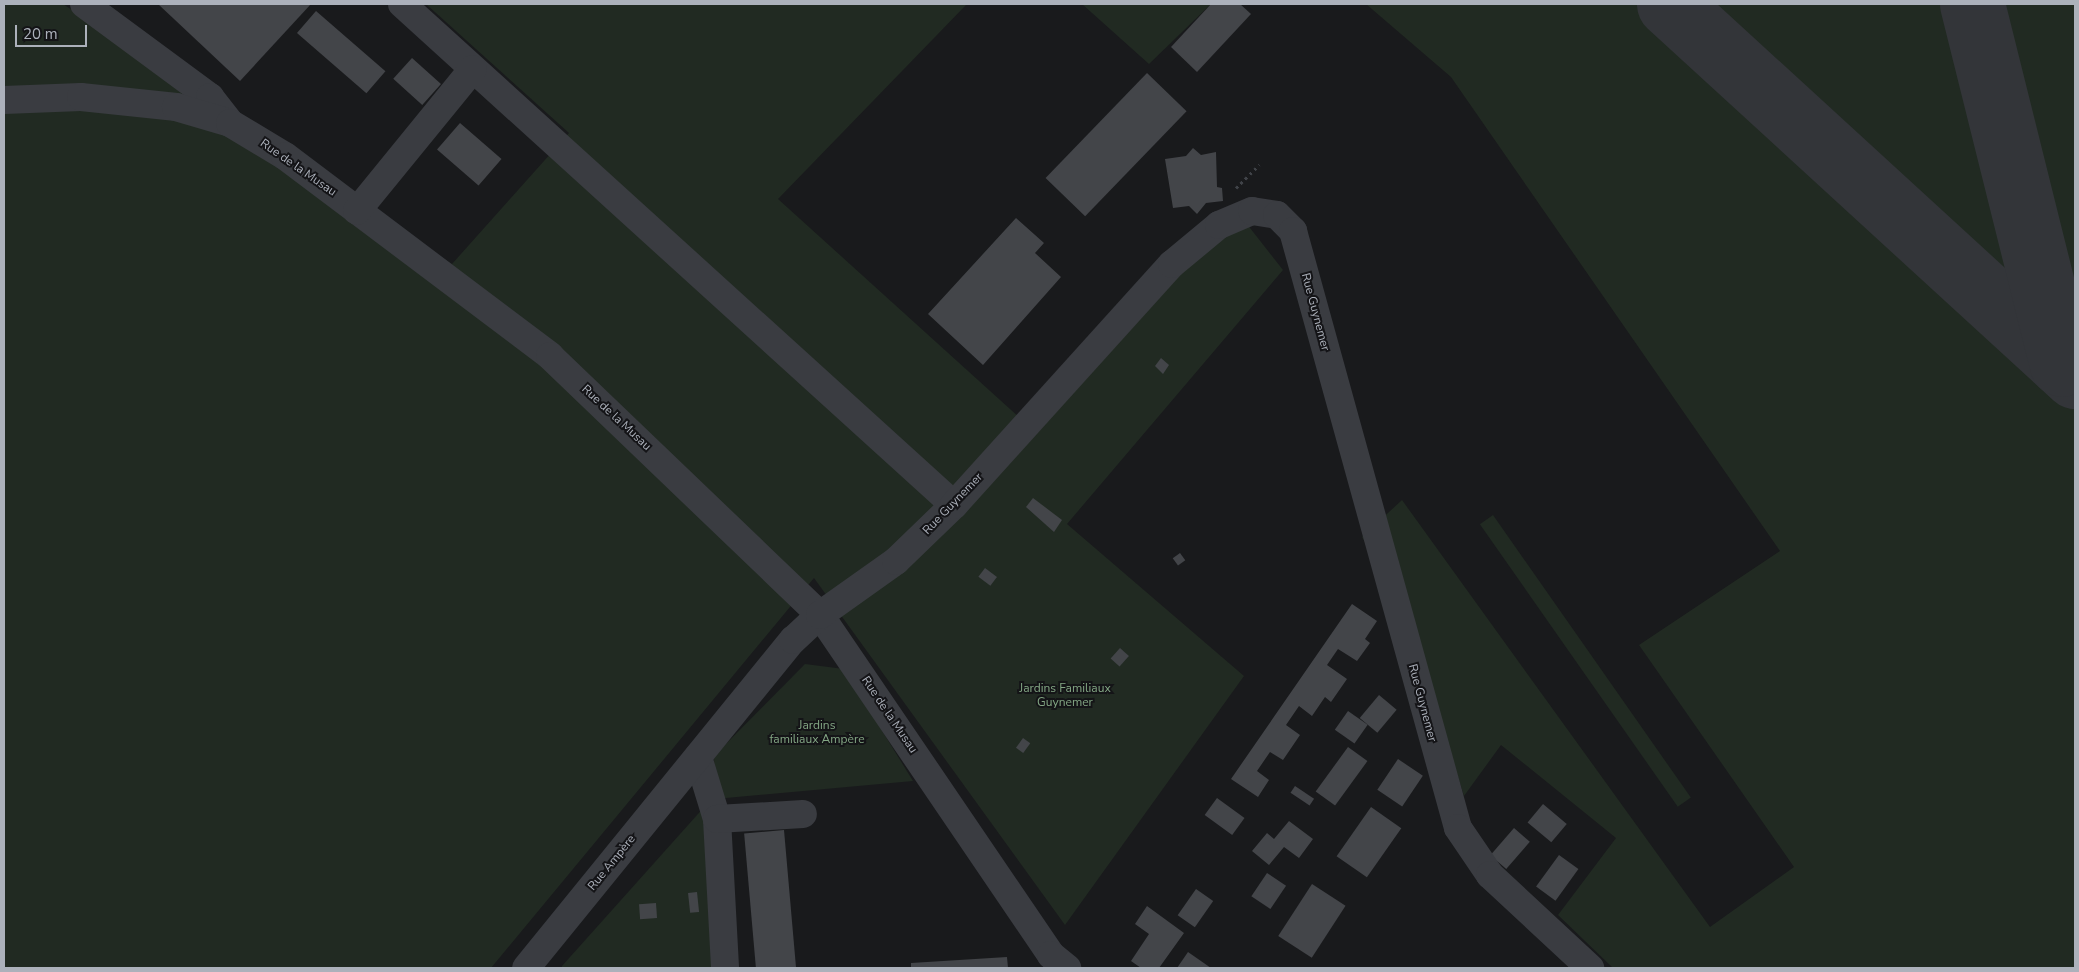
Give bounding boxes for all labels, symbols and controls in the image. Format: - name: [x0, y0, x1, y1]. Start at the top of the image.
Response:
- scale bar: [18, 15, 90, 47]
- text: 20 m: [23, 24, 58, 44]
- street label: Rue de la Musau: [257, 136, 339, 200]
- street label: Rue Guynemer: [1298, 272, 1332, 352]
- street label: Rue de la Musau: [578, 382, 654, 454]
- street label: Rue Guynemer: [920, 470, 986, 538]
- street label: Rue Guynemer: [1405, 663, 1439, 743]
- street label: Rue de la Musau: [858, 674, 920, 756]
- park label: Jardins Familiaux Guynemer: [1019, 682, 1111, 710]
- park label: Jardins familiaux Ampère: [769, 719, 865, 747]
- street label: Rue Ampère: [585, 832, 639, 894]

